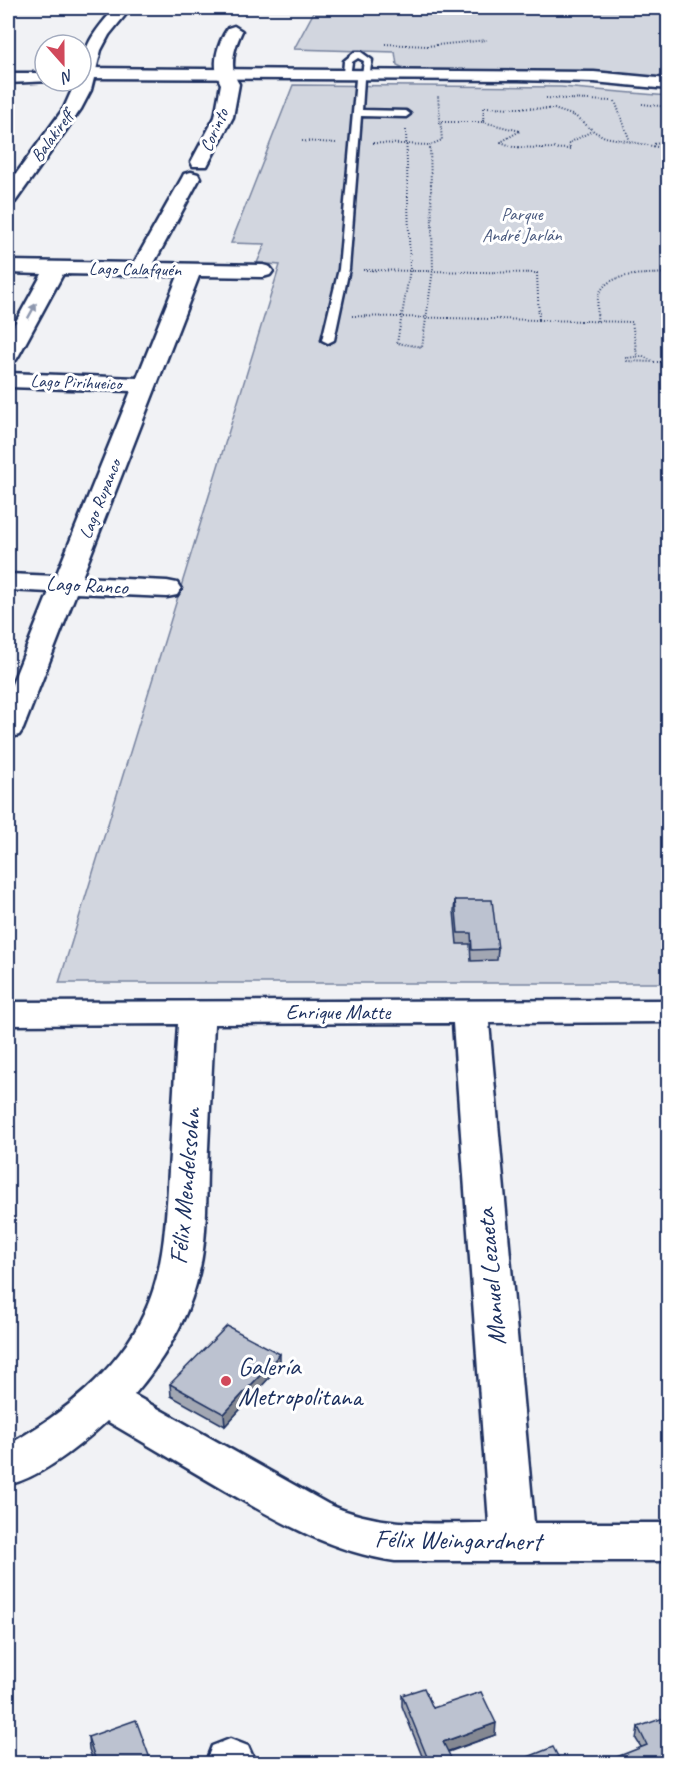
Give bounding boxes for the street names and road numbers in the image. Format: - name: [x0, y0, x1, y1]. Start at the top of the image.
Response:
- street label: Balakireff: [26, 103, 81, 166]
- street label: Corinto: [195, 103, 234, 155]
- street label: Lago Calafquén: [89, 257, 182, 281]
- street label: Lago Pirihueico: [30, 369, 124, 395]
- street label: Lago Rupanco: [74, 455, 127, 542]
- street label: Lago Ranco: [45, 570, 130, 600]
- street label: Enrique Matte: [286, 999, 392, 1025]
- street label: Félix Mendelssohn: [162, 1105, 208, 1266]
- street label: Manuel Lezaeta: [468, 1206, 513, 1347]
- street label: Félix Weingardnert: [374, 1522, 545, 1558]

